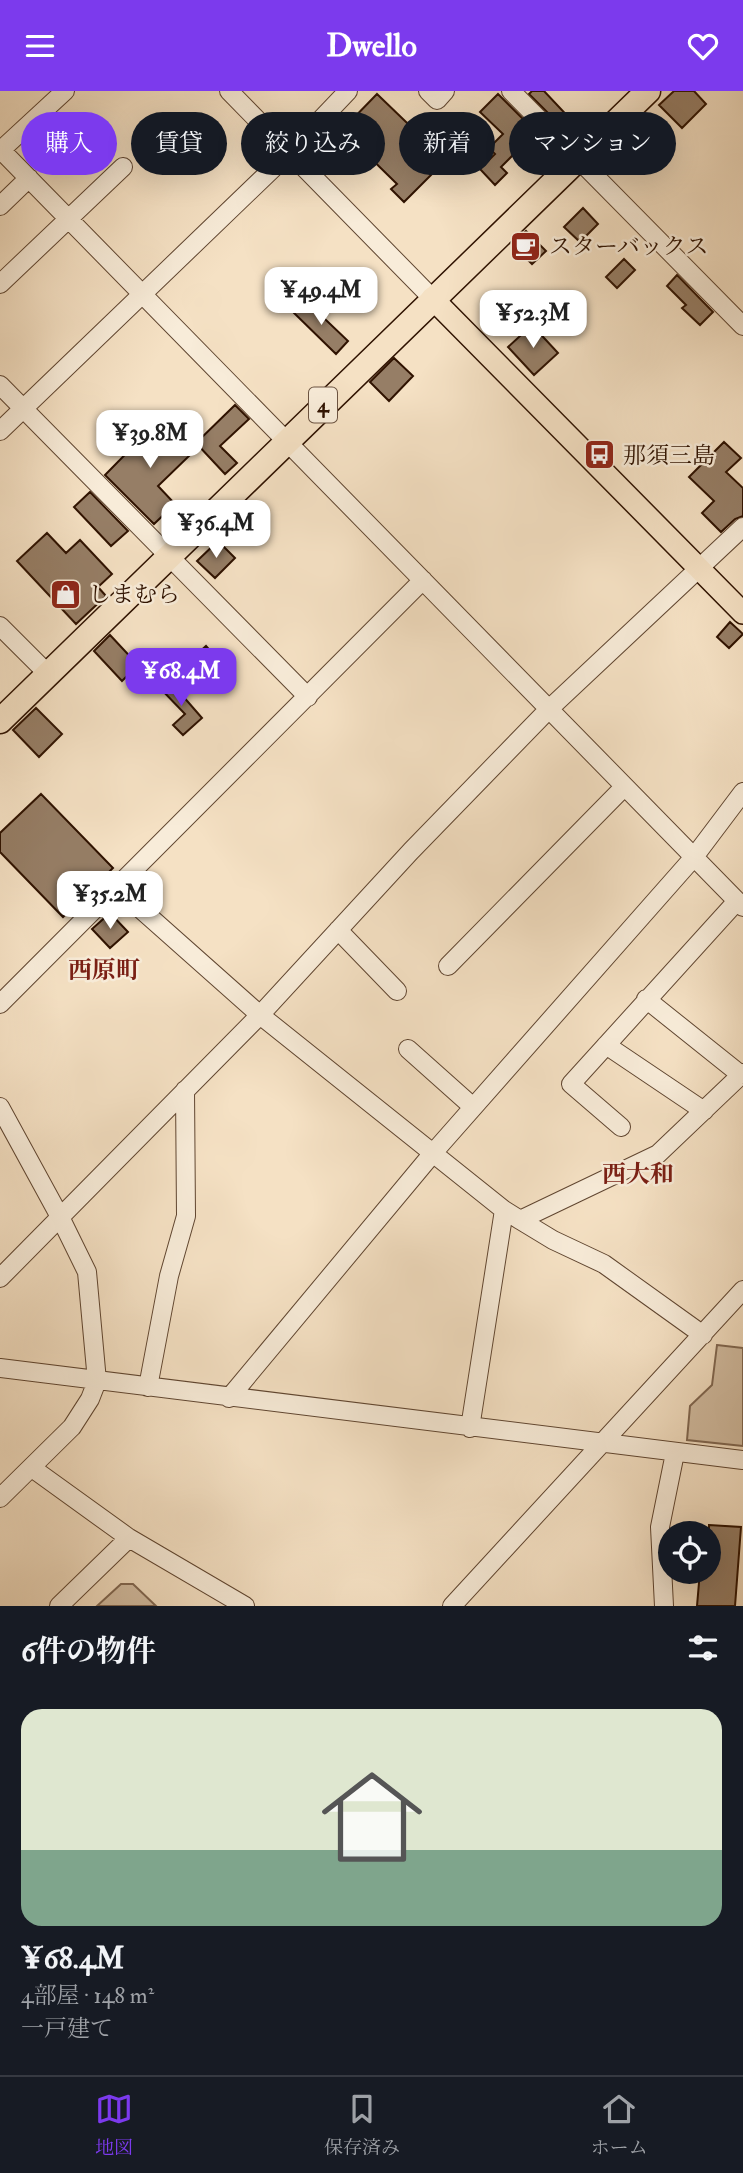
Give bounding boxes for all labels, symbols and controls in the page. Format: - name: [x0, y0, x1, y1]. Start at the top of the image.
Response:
- text: Dwello: [326, 26, 417, 66]
- icon: menu: [21, 27, 59, 65]
- icon: heart: [684, 27, 722, 65]
- chip: 購入: [21, 112, 117, 175]
- chip: 賃貸: [131, 112, 227, 175]
- chip: 絞り込み: [241, 112, 385, 175]
- chip: 新着: [399, 112, 495, 175]
- chip: マンション: [509, 112, 676, 175]
- cafe icon: スターバックス: [509, 229, 543, 263]
- place label: スターバックス: [549, 232, 709, 261]
- pin: ¥49.4M: [264, 267, 378, 327]
- text: ¥49.4M: [281, 275, 361, 304]
- pin: ¥52.3M: [476, 291, 590, 350]
- text: ¥52.3M: [496, 298, 570, 327]
- road number: 4: [309, 387, 337, 423]
- pin: ¥39.8M: [93, 411, 207, 470]
- text: ¥39.8M: [112, 418, 188, 447]
- bus stop icon: 那須三島: [583, 438, 617, 472]
- place label: 那須三島: [623, 441, 715, 470]
- pin: ¥36.4M: [159, 501, 273, 560]
- text: ¥36.4M: [177, 508, 255, 537]
- shop icon: しまむら: [48, 577, 82, 611]
- place label: しまむら: [88, 580, 180, 609]
- pin: ¥68.4M: [124, 649, 238, 708]
- text: ¥68.4M: [141, 656, 221, 685]
- pin: ¥35.2M: [53, 871, 167, 931]
- text: ¥35.2M: [73, 879, 147, 908]
- district label: 西原町: [68, 955, 140, 986]
- district label: 西大和: [602, 1159, 674, 1190]
- map controls: [658, 1521, 721, 1584]
- button: locate: [658, 1521, 721, 1584]
- icon: filters: [684, 1629, 722, 1667]
- text: 6件の物件: [21, 1633, 156, 1670]
- icon: home: [309, 1754, 435, 1880]
- text: ¥68.4M: [21, 1940, 124, 1977]
- text: 4部屋 · 148 m²: [21, 1981, 154, 2010]
- text: 一戸建て: [21, 2014, 113, 2043]
- tab: 地図: [95, 2090, 133, 2160]
- tab: 保存済み: [324, 2090, 400, 2160]
- tab: ホーム: [591, 2090, 648, 2160]

